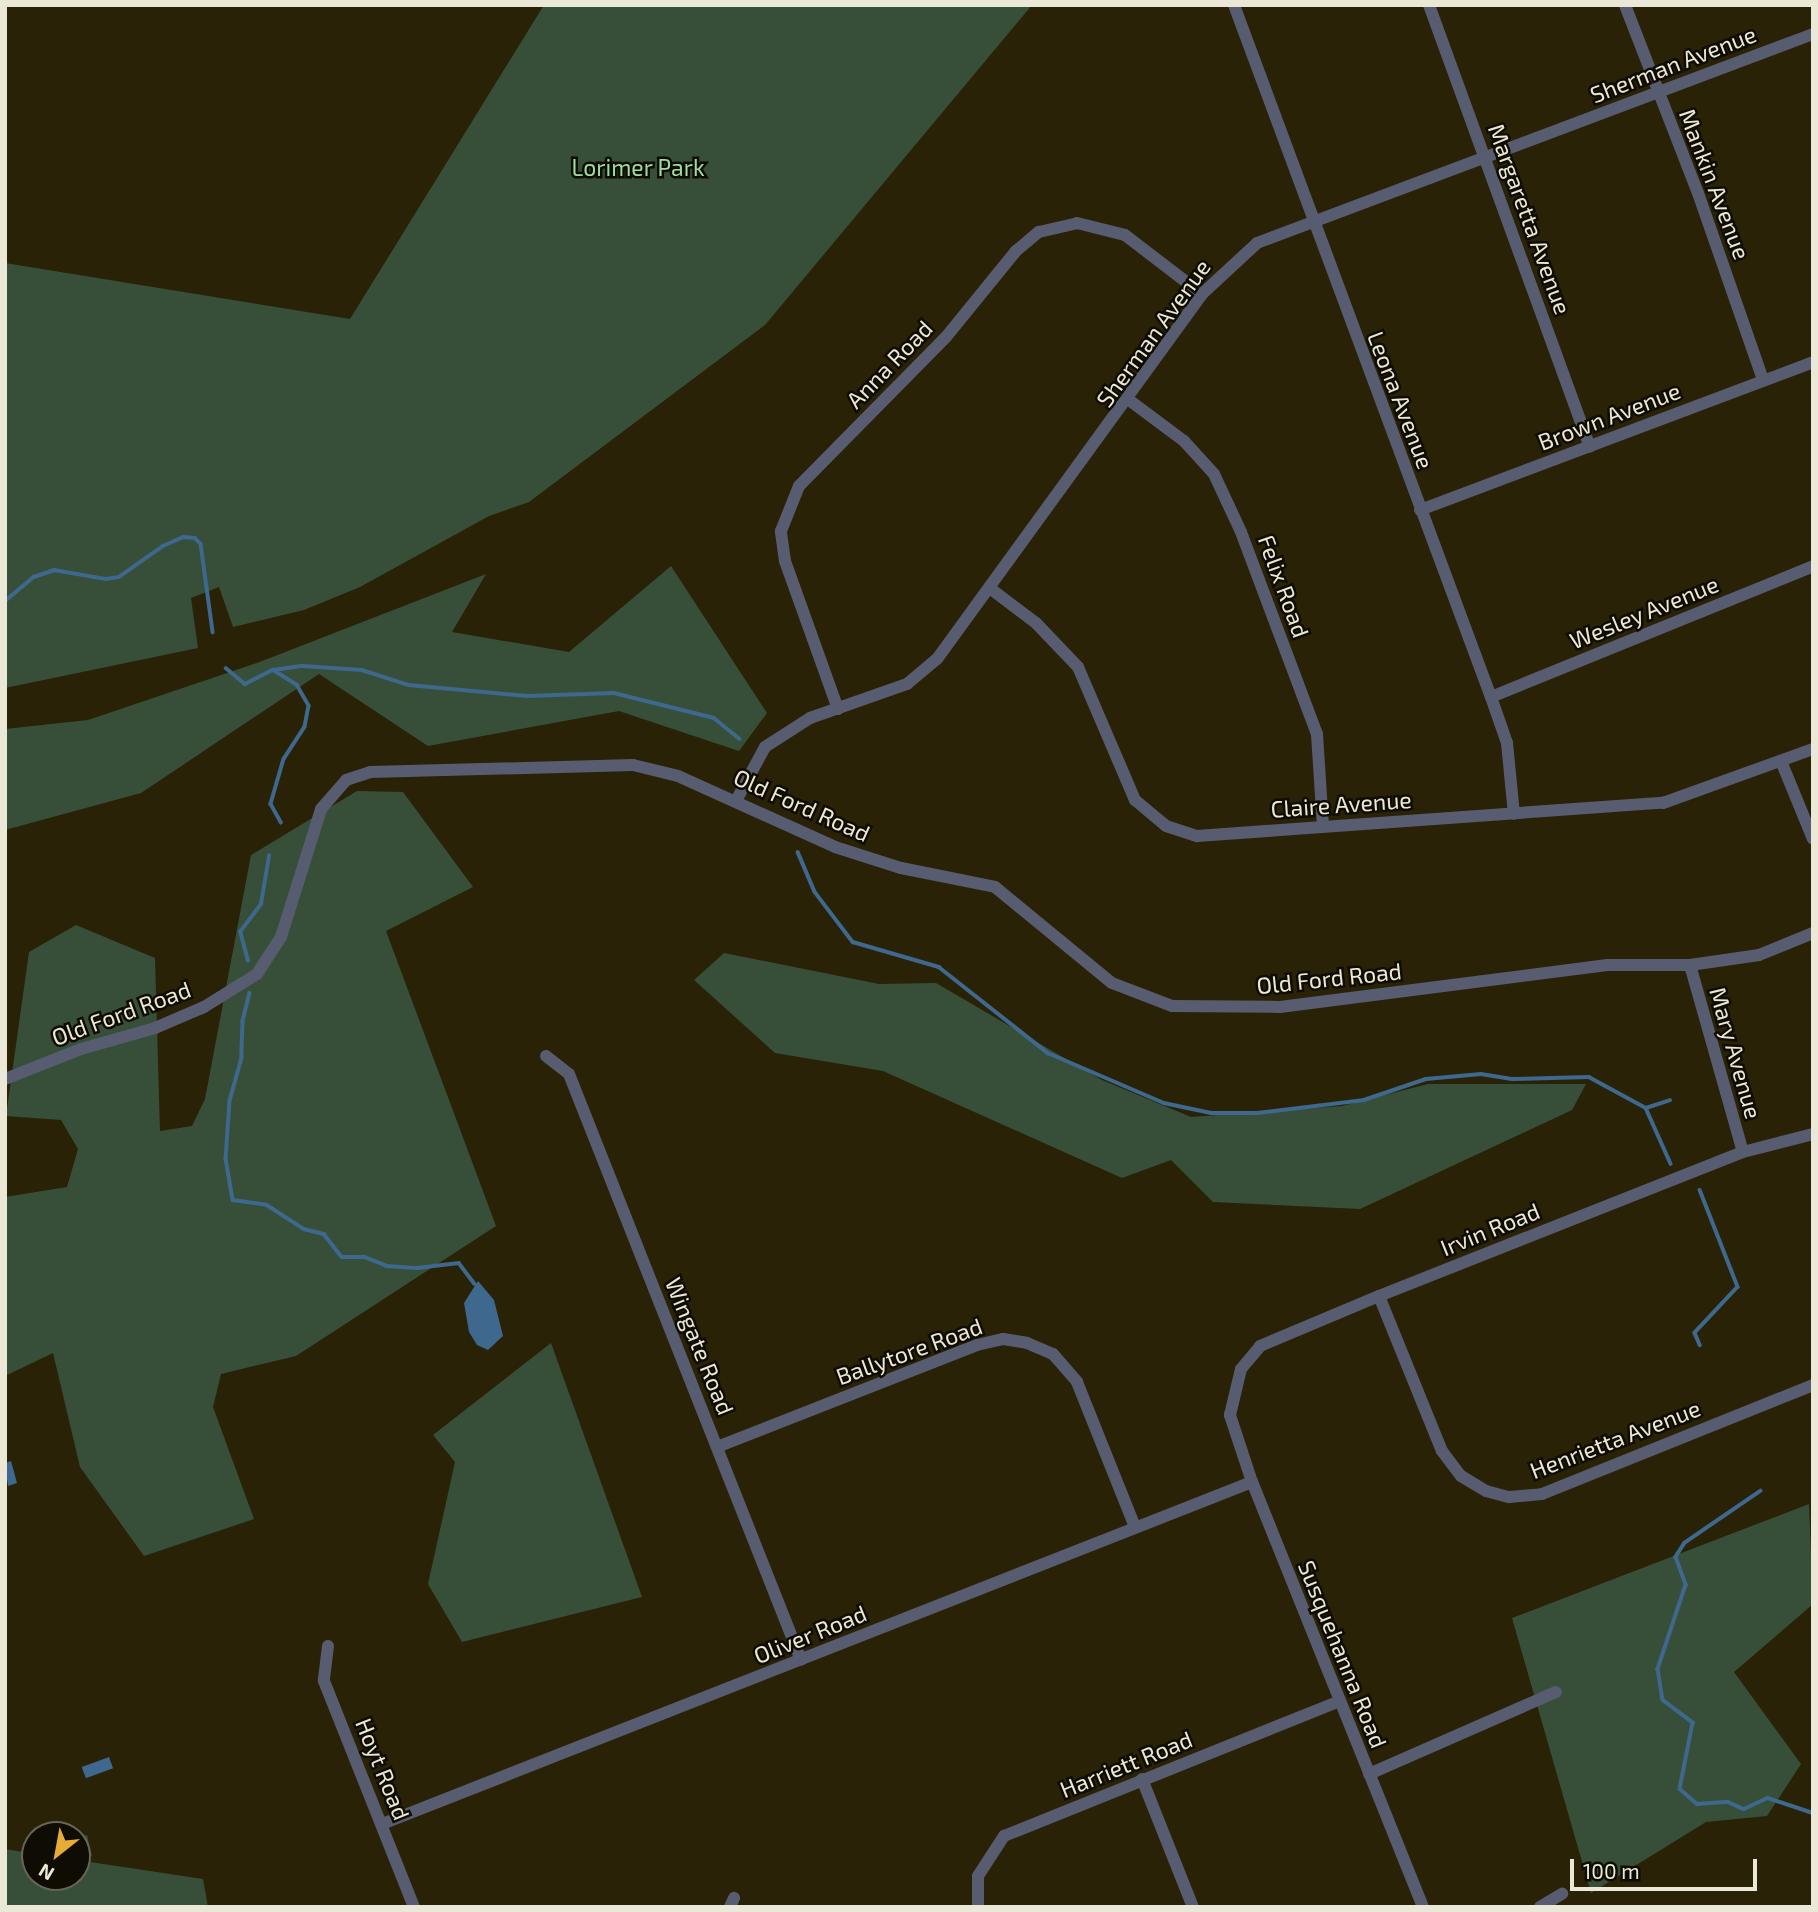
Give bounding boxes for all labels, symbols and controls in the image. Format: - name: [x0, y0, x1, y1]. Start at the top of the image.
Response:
- street label: Sherman Avenue: [1586, 20, 1760, 108]
- street label: Mankin Avenue: [1674, 105, 1756, 263]
- street label: Margaretta Avenue: [1483, 120, 1577, 318]
- park label: Lorimer Park: [571, 153, 705, 181]
- street label: Sherman Avenue: [1090, 254, 1216, 412]
- street label: Anna Road: [840, 314, 938, 414]
- street label: Leona Avenue: [1362, 327, 1440, 473]
- street label: Brown Avenue: [1534, 376, 1684, 456]
- street label: Felix Road: [1253, 531, 1315, 641]
- street label: Wesley Avenue: [1565, 569, 1723, 655]
- street label: Old Ford Road: [730, 763, 874, 847]
- street label: Claire Avenue: [1269, 785, 1413, 823]
- street label: Old Ford Road: [1255, 957, 1403, 999]
- street label: Old Ford Road: [48, 975, 194, 1051]
- street label: Mary Avenue: [1704, 984, 1768, 1122]
- street label: Irvin Road: [1436, 1197, 1544, 1261]
- street label: Wingate Road: [660, 1273, 740, 1419]
- street label: Ballytore Road: [832, 1312, 986, 1390]
- street label: Henrietta Avenue: [1526, 1394, 1704, 1484]
- street label: Susquehanna Road: [1293, 1556, 1393, 1752]
- street label: Oliver Road: [749, 1599, 871, 1669]
- street label: Hoyt Road: [350, 1714, 416, 1824]
- street label: Harriett Road: [1056, 1725, 1196, 1803]
- north arrow: [21, 1821, 91, 1891]
- scale bar: [1573, 1846, 1760, 1890]
- text: 100 m: [1583, 1858, 1640, 1883]
- text: N: [34, 1859, 58, 1886]

